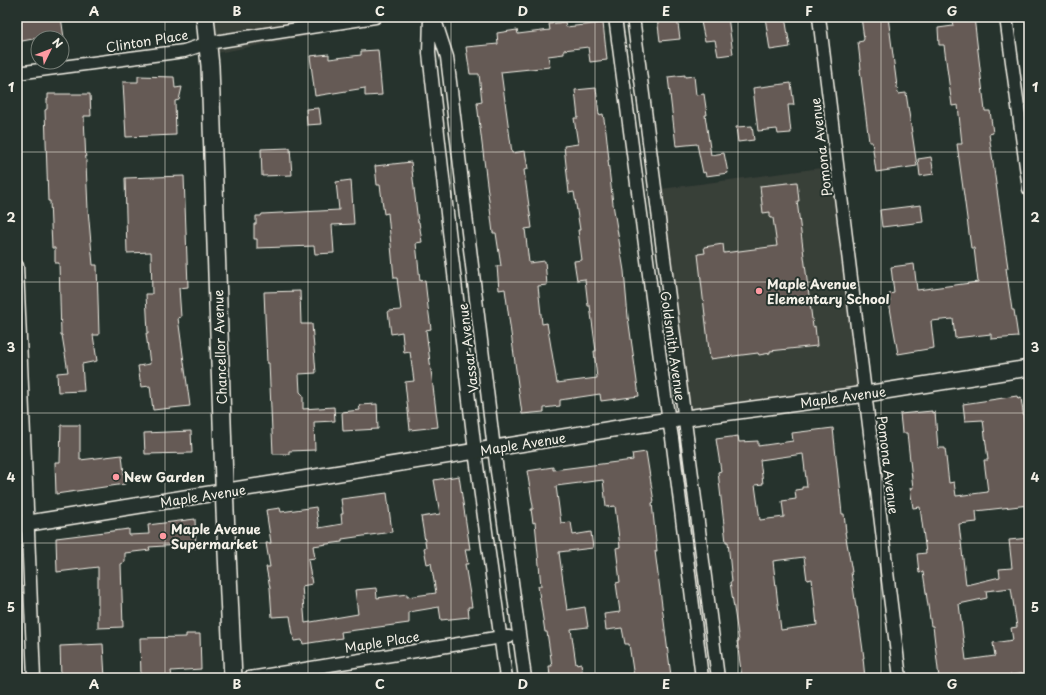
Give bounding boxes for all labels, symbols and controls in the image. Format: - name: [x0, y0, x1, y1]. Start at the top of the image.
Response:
- text: A: [89, 1, 99, 20]
- text: B: [233, 1, 242, 20]
- text: C: [375, 1, 385, 20]
- text: D: [518, 1, 528, 20]
- text: E: [662, 1, 670, 20]
- text: F: [805, 1, 813, 20]
- text: G: [947, 1, 957, 20]
- street label: Clinton Place: [105, 25, 189, 56]
- north arrow: [30, 30, 70, 70]
- text: N: [48, 34, 67, 52]
- text: 1: [8, 77, 14, 96]
- text: 1: [1032, 77, 1038, 96]
- street label: Pomona Avenue: [805, 97, 836, 197]
- text: 2: [6, 207, 16, 226]
- text: 2: [1030, 207, 1040, 226]
- place label: Maple Avenue Elementary School: [767, 274, 889, 308]
- marker: Maple Avenue Elementary School: [754, 286, 764, 296]
- street label: Chancellor Avenue: [208, 289, 231, 405]
- street label: Goldsmith Avenue: [656, 290, 691, 402]
- street label: Vassar Avenue: [453, 302, 482, 394]
- text: 3: [7, 337, 16, 356]
- text: 3: [1031, 337, 1040, 356]
- street label: Maple Avenue: [799, 381, 887, 412]
- street label: Pomona Avenue: [873, 415, 904, 515]
- street label: Maple Avenue: [479, 427, 567, 460]
- text: 4: [7, 467, 16, 486]
- place label: New Garden: [124, 467, 205, 486]
- text: 4: [1031, 467, 1040, 486]
- marker: New Garden: [111, 472, 121, 482]
- street label: Maple Avenue: [159, 479, 247, 512]
- place label: Maple Avenue Supermarket: [171, 519, 261, 553]
- marker: Maple Avenue Supermarket: [158, 531, 168, 541]
- text: 5: [7, 597, 15, 616]
- text: 5: [1031, 597, 1039, 616]
- street label: Maple Place: [343, 626, 421, 657]
- text: A: [89, 674, 99, 693]
- text: B: [233, 674, 242, 693]
- text: C: [375, 674, 385, 693]
- text: D: [518, 674, 528, 693]
- text: E: [662, 674, 670, 693]
- text: F: [805, 674, 813, 693]
- text: G: [947, 674, 957, 693]

